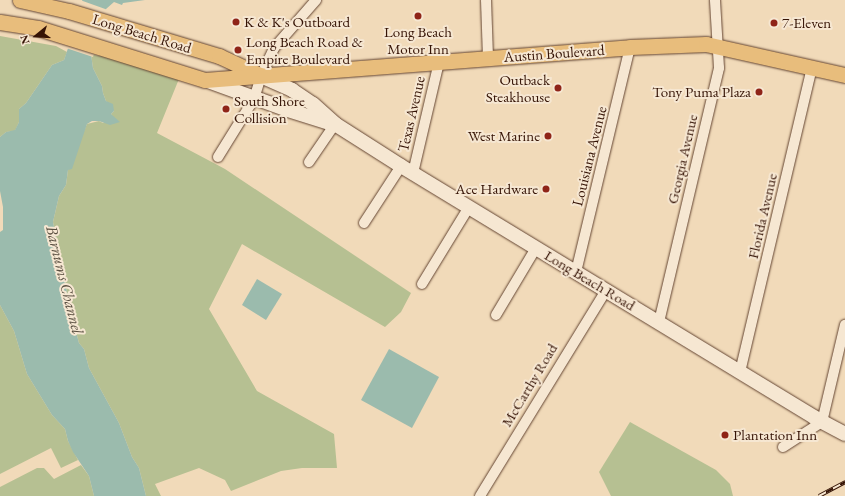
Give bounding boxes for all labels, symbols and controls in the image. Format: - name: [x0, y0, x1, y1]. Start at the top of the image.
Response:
- street label: Long Beach Road: [90, 9, 194, 57]
- marker: Long Beach Motor Inn: [413, 11, 423, 21]
- place label: K & K's Outboard: [244, 13, 350, 31]
- place label: 7-Eleven: [782, 14, 831, 32]
- north arrow: [16, 16, 56, 56]
- marker: K & K's Outboard: [231, 17, 241, 27]
- marker: 7-Eleven: [769, 18, 779, 28]
- place label: Long Beach Motor Inn: [384, 22, 452, 57]
- place label: Long Beach Road & Empire Boulevard: [246, 32, 363, 67]
- text: N: [17, 33, 33, 46]
- street label: Austin Boulevard: [503, 41, 605, 65]
- marker: Long Beach Road & Empire Boulevard: [233, 45, 243, 55]
- place label: Outback Steakhouse: [486, 70, 550, 105]
- street label: Texas Avenue: [394, 74, 428, 154]
- marker: Outback Steakhouse: [553, 83, 563, 93]
- place label: Tony Puma Plaza: [652, 83, 751, 101]
- marker: Tony Puma Plaza: [754, 87, 764, 97]
- place label: South Shore Collision: [234, 91, 305, 126]
- marker: South Shore Collision: [221, 104, 231, 114]
- street label: Louisiana Avenue: [568, 104, 610, 208]
- street label: Georgia Avenue: [663, 112, 701, 206]
- place label: West Marine: [468, 127, 540, 145]
- marker: West Marine: [543, 131, 553, 141]
- street label: Florida Avenue: [743, 172, 781, 260]
- place label: Ace Hardware: [455, 180, 538, 198]
- marker: Ace Hardware: [541, 184, 551, 194]
- water label: Barnums Channel: [41, 224, 87, 336]
- street label: Long Beach Road: [541, 246, 639, 314]
- street label: McCarthy Road: [497, 340, 561, 430]
- place label: Plantation Inn: [733, 426, 817, 444]
- marker: Plantation Inn: [720, 430, 730, 440]

